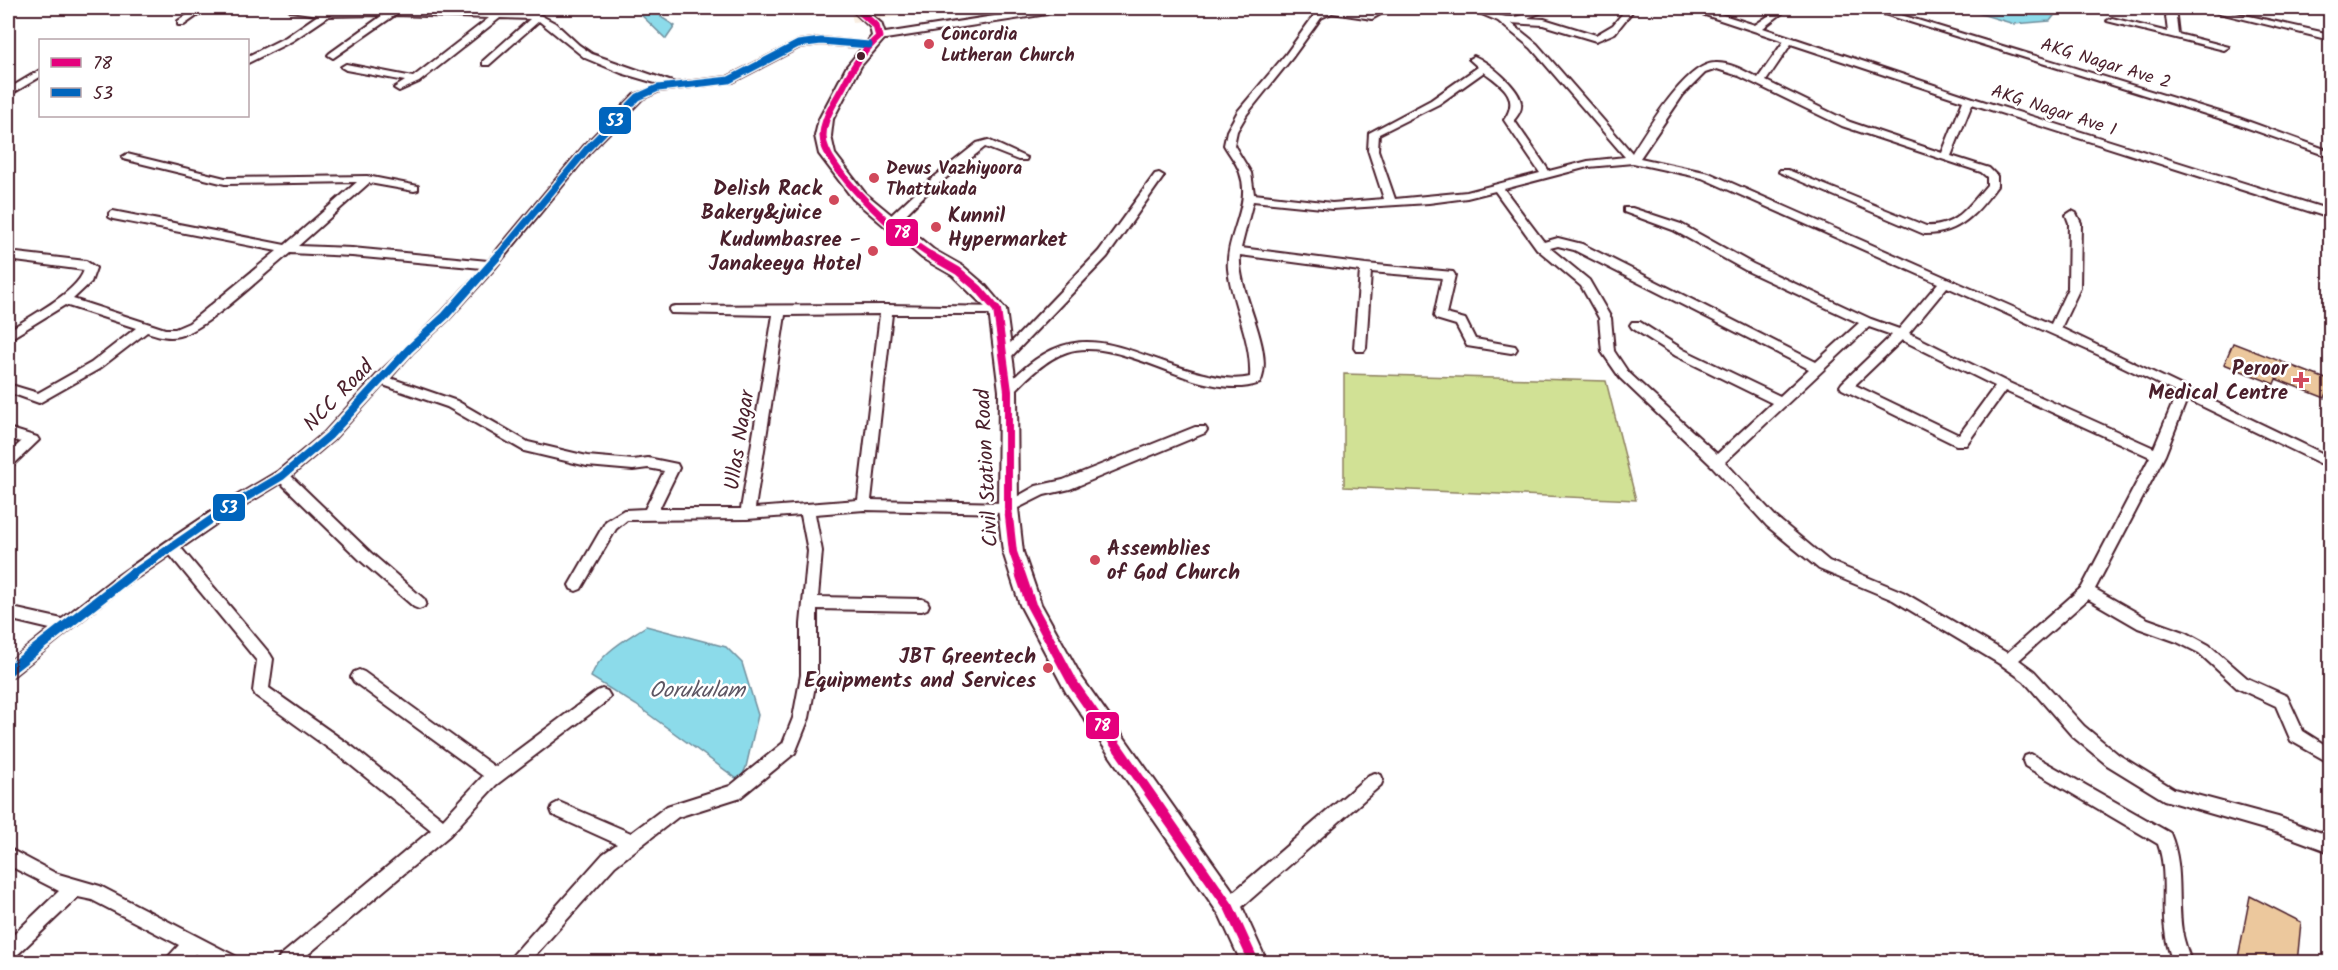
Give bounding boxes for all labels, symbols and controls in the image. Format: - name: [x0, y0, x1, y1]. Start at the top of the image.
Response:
- place label: Concordia Lutheran Church: [941, 21, 1075, 71]
- street label: AKG Nagar Ave 2: [2037, 31, 2174, 98]
- marker: Concordia Lutheran Church: [922, 37, 936, 51]
- legend: [39, 39, 249, 117]
- text: 78: [93, 50, 112, 79]
- unlabelled marker: [855, 50, 867, 62]
- street label: AKG Nagar Ave 1: [1987, 78, 2120, 145]
- text: 53: [93, 80, 113, 109]
- line badge: 53: [598, 106, 632, 135]
- text: 53: [606, 109, 624, 134]
- place label: Devus Vazhiyoora Thattukada: [886, 155, 1022, 205]
- marker: Devus Vazhiyoora Thattukada: [867, 171, 881, 185]
- place label: Delish Rack Bakery&juice: [701, 173, 823, 230]
- marker: Delish Rack Bakery&juice: [827, 193, 841, 207]
- place label: Kunnil Hypermarket: [948, 200, 1068, 257]
- line badge: 78: [885, 218, 919, 247]
- marker: Kunnil Hypermarket: [929, 220, 943, 234]
- text: 78: [894, 221, 911, 246]
- place label: Kudumbasree - Janakeeya Hotel: [709, 224, 861, 281]
- marker: Kudumbasree - Janakeeya Hotel: [866, 244, 880, 258]
- street label: NCC Road: [296, 352, 383, 440]
- place label: Peroor Medical Centre: [2148, 353, 2289, 410]
- marker: Peroor Medical Centre: [2292, 371, 2310, 389]
- street label: Ullas Nagar: [716, 387, 765, 493]
- street label: Civil Station Road: [967, 387, 1008, 548]
- line badge: 53: [212, 493, 246, 522]
- text: 53: [220, 496, 238, 521]
- place label: Assemblies of God Church: [1107, 533, 1240, 590]
- marker: Assemblies of God Church: [1088, 553, 1102, 567]
- place label: JBT Greentech Equipments and Services: [804, 641, 1036, 698]
- marker: JBT Greentech Equipments and Services: [1041, 661, 1055, 675]
- water label: Oorukulam: [649, 674, 746, 709]
- line badge: 78: [1085, 711, 1120, 740]
- text: 78: [1094, 714, 1111, 739]

